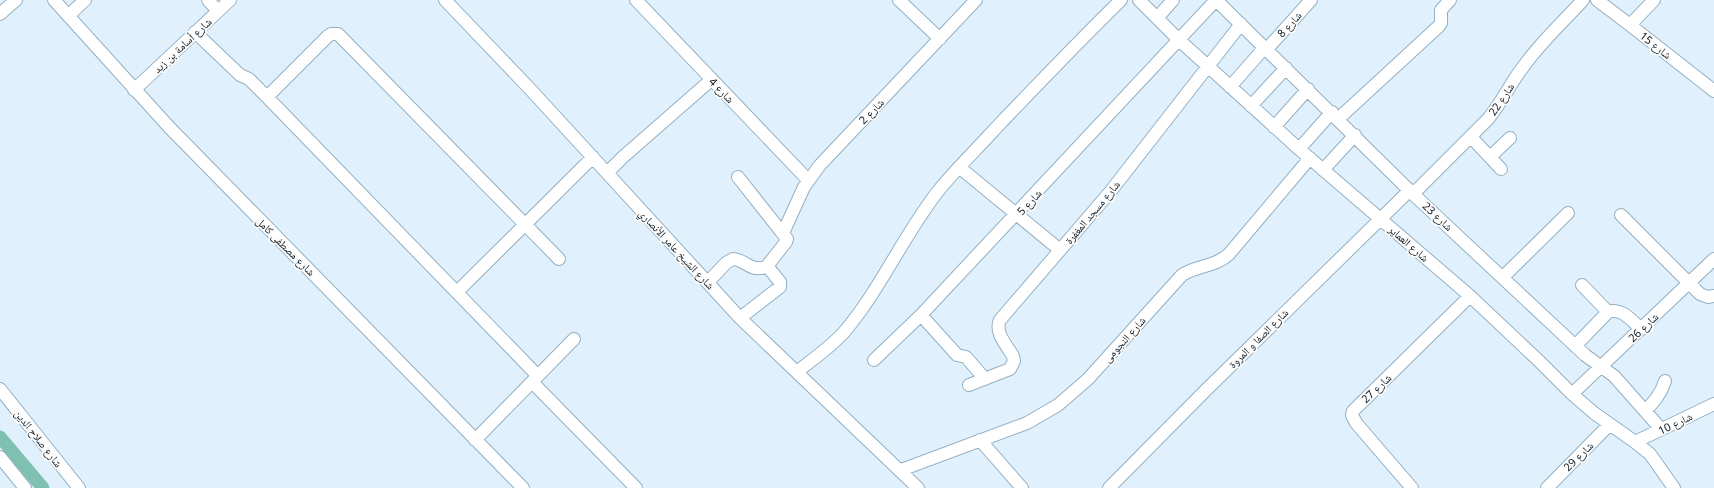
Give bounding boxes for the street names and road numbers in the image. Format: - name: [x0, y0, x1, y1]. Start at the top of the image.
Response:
- street label: شارع 8: [1273, 8, 1305, 40]
- street label: شارع أسامة بن زيد: [150, 14, 214, 76]
- street label: شارع 15: [1637, 28, 1675, 62]
- street label: شارع 4: [706, 74, 738, 106]
- street label: شارع 22: [1485, 80, 1517, 118]
- street label: شارع 2: [855, 95, 887, 127]
- street label: شارع مسجد المغفرة: [1061, 177, 1123, 247]
- street label: شارع 5: [1013, 186, 1045, 218]
- street label: شارع 23: [1420, 198, 1456, 234]
- street label: شارع الشيخ عامر الأنصاري: [635, 206, 718, 294]
- street label: شارع مصطفى كامل: [253, 213, 319, 279]
- street label: شارع العماير: [1385, 221, 1432, 265]
- street label: شارع الصفا و المروة: [1225, 305, 1291, 371]
- street label: شارع 26: [1625, 309, 1661, 345]
- street label: شارع النجومى: [1099, 313, 1149, 365]
- street label: شارع 27: [1358, 370, 1394, 406]
- street label: شارع صلاح الدين: [12, 406, 66, 470]
- street label: شارع 10: [1655, 408, 1695, 438]
- street label: شارع 29: [1560, 438, 1596, 474]

